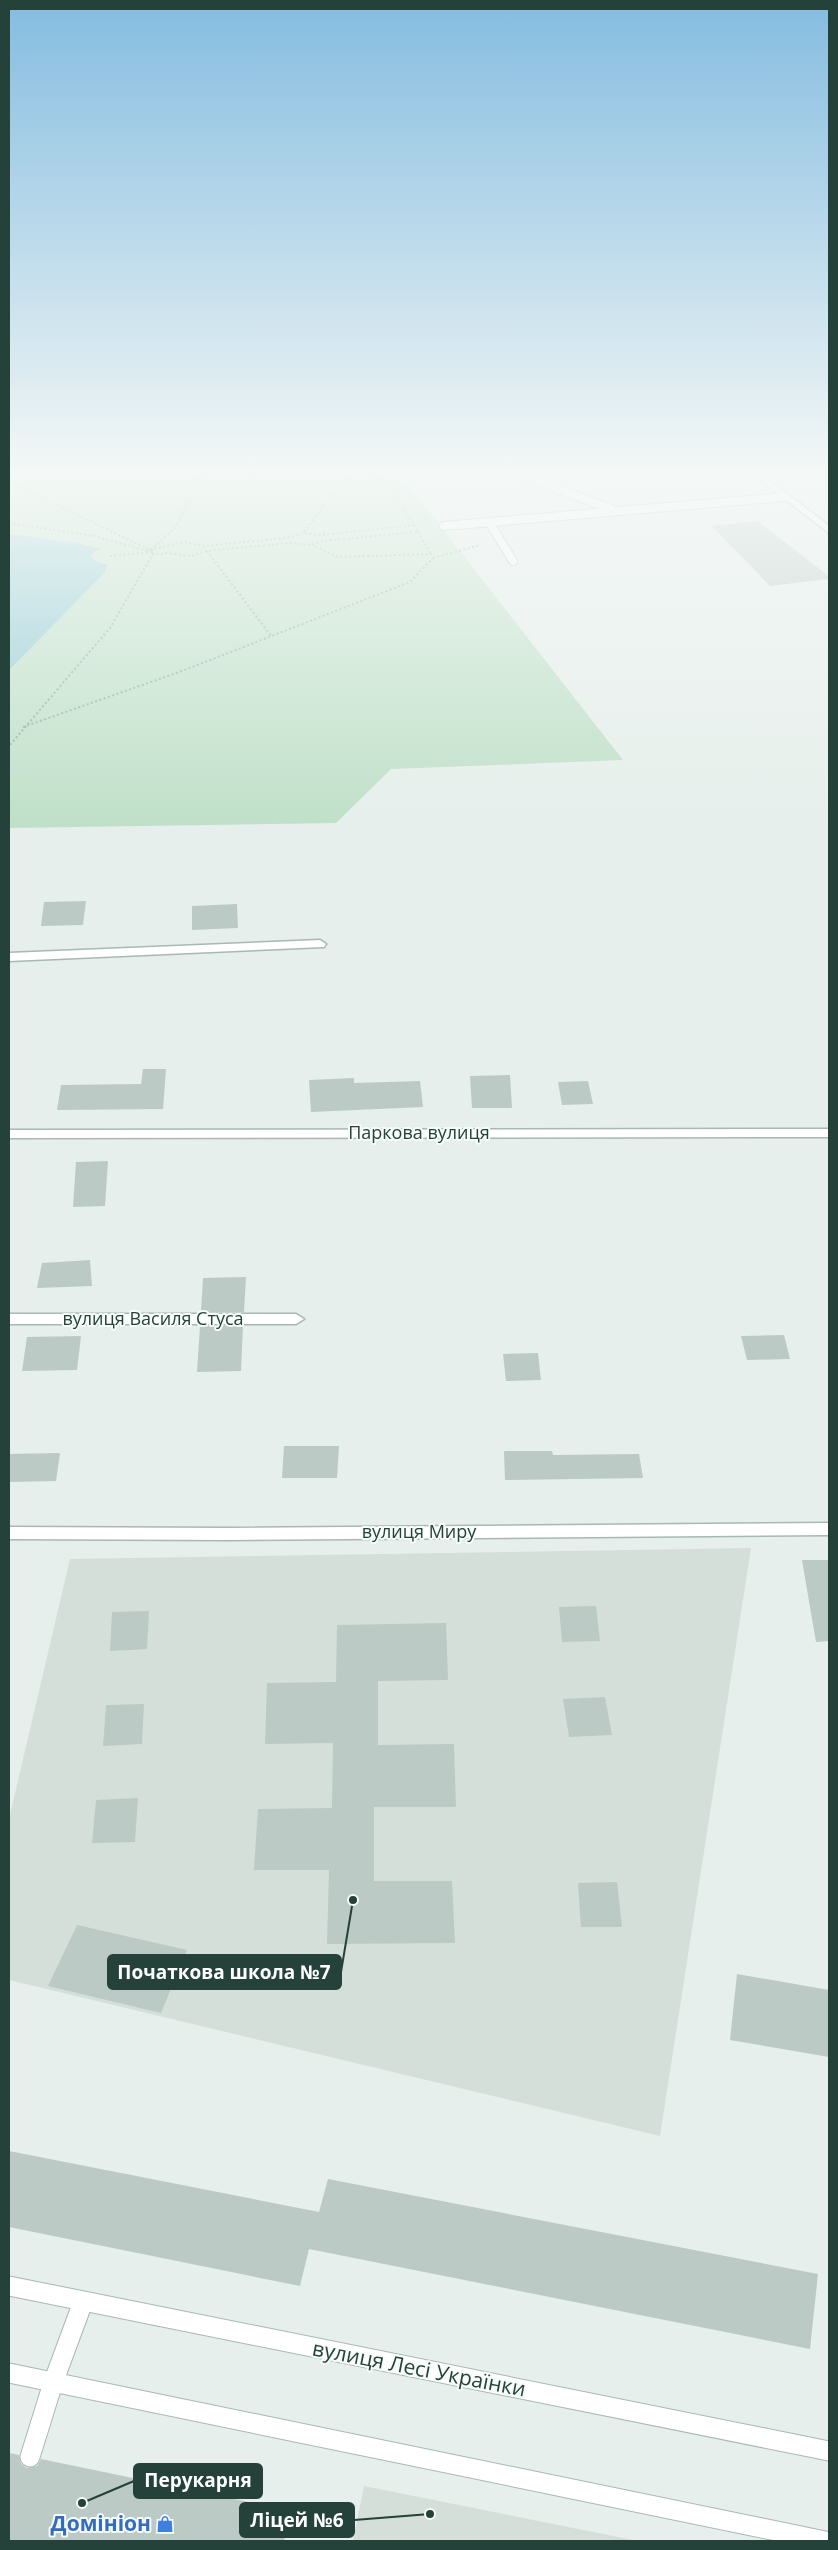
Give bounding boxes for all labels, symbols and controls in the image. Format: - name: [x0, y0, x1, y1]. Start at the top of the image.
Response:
- street label: Паркова вулиця: [348, 1120, 490, 1144]
- street label: вулиця Василя Стуса: [62, 1306, 244, 1330]
- street label: вулиця Миру: [362, 1519, 477, 1543]
- callout: Початкова школа №7: [108, 1955, 341, 1989]
- text: Початкова школа №7: [117, 1959, 331, 1985]
- street label: вулиця Лесі Українки: [310, 2334, 528, 2402]
- callout: Перукарня: [134, 2464, 262, 2498]
- text: Перукарня: [144, 2467, 252, 2493]
- callout: Ліцей №6: [240, 2503, 354, 2537]
- text: Ліцей №6: [250, 2507, 344, 2533]
- place label: Домiнiон: [51, 2509, 151, 2537]
- shop icon: Домiнiон: [155, 2514, 175, 2534]

